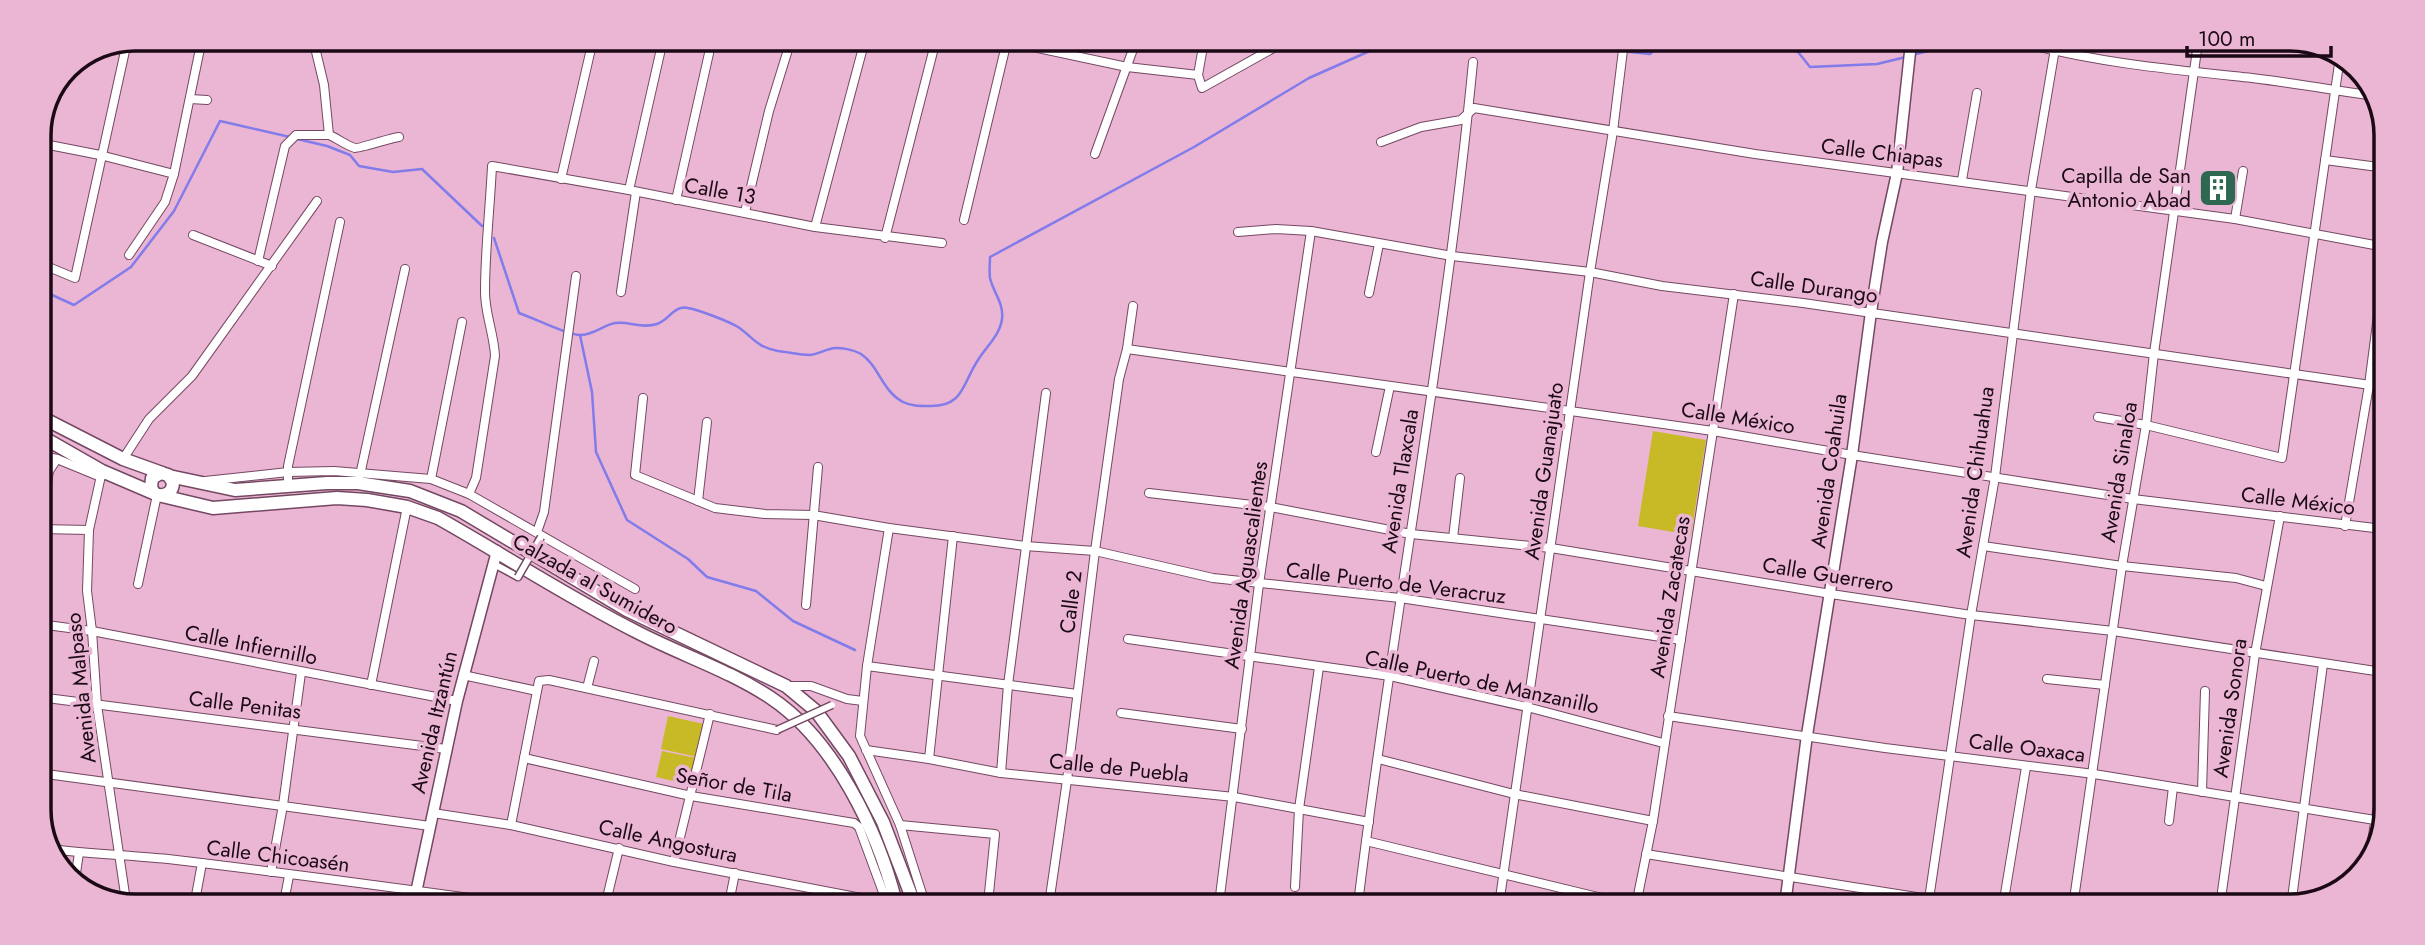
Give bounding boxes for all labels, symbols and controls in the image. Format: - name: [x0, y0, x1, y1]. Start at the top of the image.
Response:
- scale bar: [2187, 14, 2330, 58]
- text: 100 m: [2198, 24, 2255, 54]
- street label: Calle Chiapas: [1819, 131, 1945, 175]
- place label: Capilla de San Antonio Abad: [2061, 161, 2191, 215]
- building icon: Capilla de San Antonio Abad: [2197, 167, 2239, 209]
- street label: Calle 13: [682, 170, 758, 212]
- street label: Calle Durango: [1748, 263, 1880, 311]
- street label: Avenida Guanajuato: [1517, 380, 1571, 562]
- street label: Avenida Chihuahua: [1948, 384, 2002, 560]
- street label: Avenida Coahuila: [1803, 392, 1855, 550]
- street label: Calle México: [1679, 394, 1797, 442]
- street label: Avenida Sinaloa: [2093, 400, 2145, 544]
- street label: Avenida Tlaxcala: [1374, 407, 1426, 555]
- street label: Avenida Aguascalientes: [1217, 459, 1275, 671]
- street label: Calle México: [2239, 479, 2357, 523]
- street label: Avenida Zacatecas: [1642, 514, 1698, 680]
- street label: Calzada al Sumidero: [507, 526, 683, 642]
- street label: Calle Guerrero: [1760, 550, 1896, 600]
- street label: Calle Puerto de Veracruz: [1284, 555, 1508, 611]
- street label: Calle 2: [1052, 569, 1090, 635]
- street label: Avenida Malpaso: [58, 611, 104, 765]
- street label: Calle Infiernillo: [182, 617, 320, 673]
- street label: Avenida Sonora: [2205, 637, 2255, 779]
- street label: Calle Puerto de Manzanillo: [1362, 643, 1602, 721]
- street label: Avenida Itzantún: [403, 648, 465, 796]
- street label: Calle Penitas: [187, 683, 303, 727]
- street label: Calle Oaxaca: [1967, 726, 2087, 770]
- street label: Calle de Puebla: [1048, 746, 1190, 790]
- street label: Señor de Tila: [674, 760, 794, 810]
- street label: Calle Angostura: [596, 812, 740, 870]
- street label: Calle Chicoasén: [205, 832, 351, 880]

